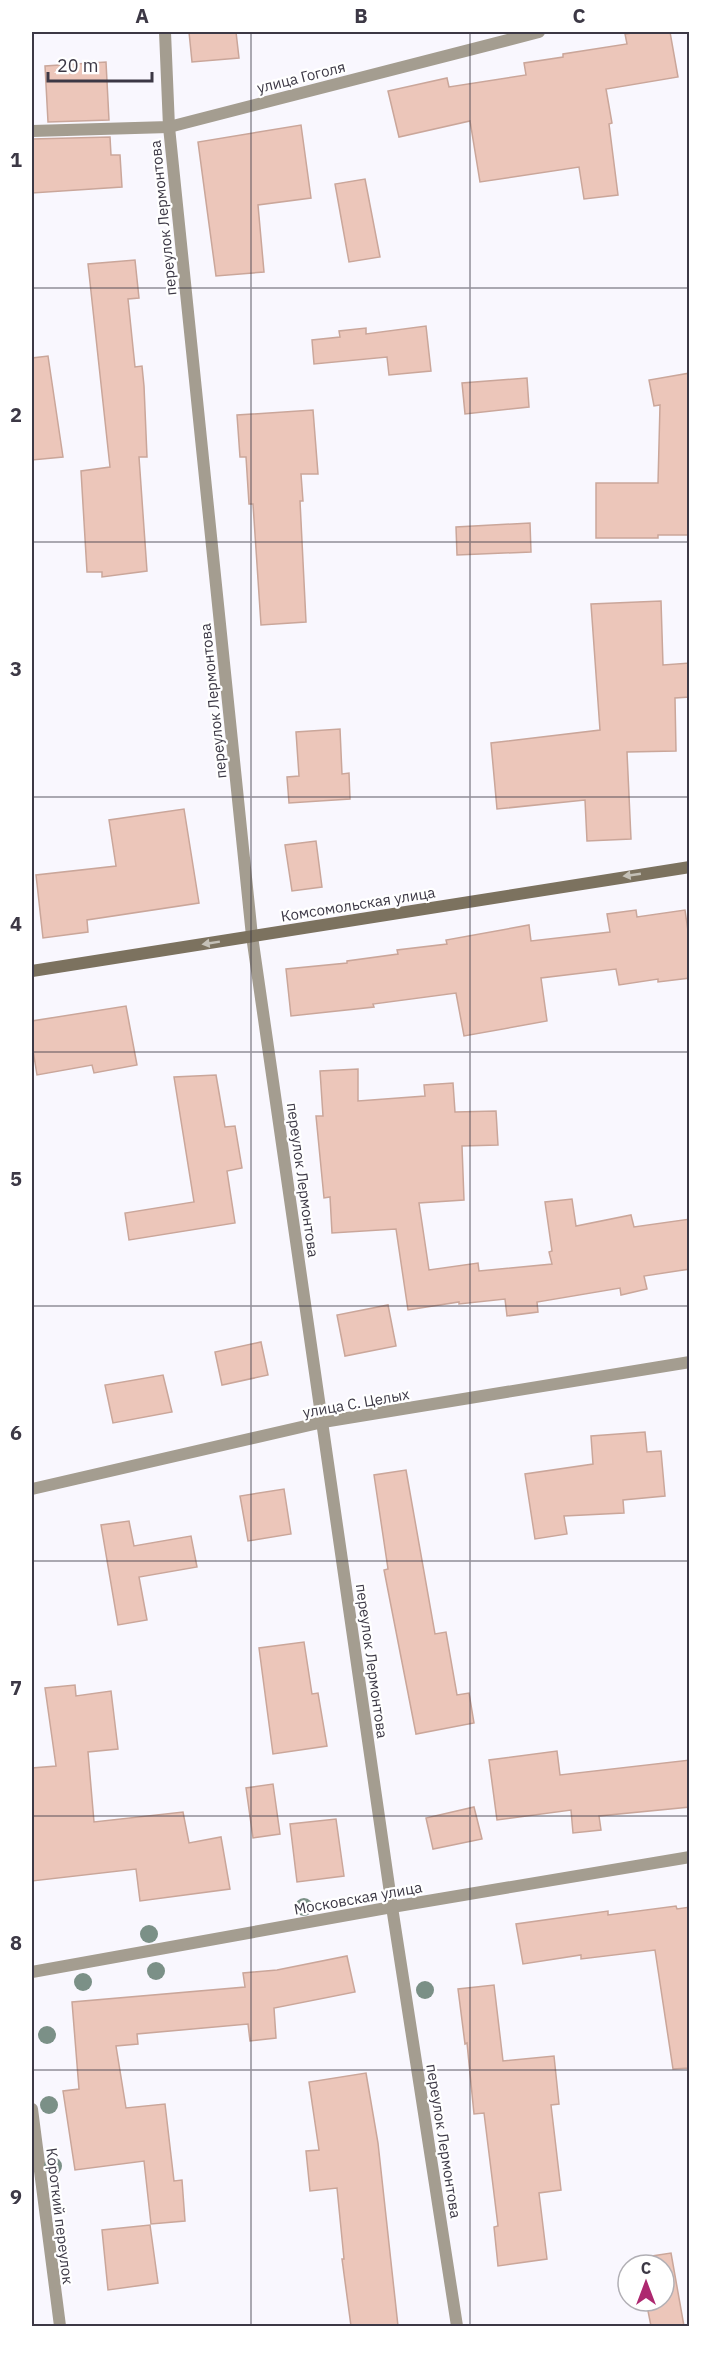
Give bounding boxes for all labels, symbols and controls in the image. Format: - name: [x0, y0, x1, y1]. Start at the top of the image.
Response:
- text: A: [135, 2, 149, 29]
- text: B: [354, 2, 368, 29]
- text: C: [572, 2, 586, 29]
- scale bar: [48, 45, 152, 83]
- text: 20 m: [57, 54, 99, 77]
- street label: улица Гоголя: [255, 57, 347, 97]
- street label: переулок Лермонтова: [145, 139, 181, 297]
- text: 1: [10, 146, 22, 173]
- text: 2: [10, 401, 22, 428]
- street label: переулок Лермонтова: [195, 622, 231, 780]
- text: 3: [10, 655, 22, 682]
- one-way arrow: [622, 871, 641, 880]
- street label: Комсомольская улица: [279, 882, 437, 926]
- text: 4: [10, 910, 22, 937]
- one-way arrow: [201, 938, 220, 947]
- street label: переулок Лермонтова: [283, 1101, 323, 1259]
- text: 5: [10, 1165, 22, 1192]
- street label: улица С. Целых: [301, 1384, 411, 1422]
- text: 6: [10, 1419, 22, 1446]
- street label: переулок Лермонтова: [352, 1582, 392, 1740]
- text: 7: [10, 1674, 22, 1701]
- street label: Московская улица: [292, 1877, 424, 1919]
- text: 8: [10, 1929, 22, 1956]
- street label: переулок Лермонтова: [422, 2062, 466, 2220]
- street label: Короткий переулок: [42, 2147, 78, 2285]
- text: 9: [10, 2183, 22, 2210]
- north arrow: [616, 2253, 676, 2313]
- text: С: [641, 2258, 651, 2278]

